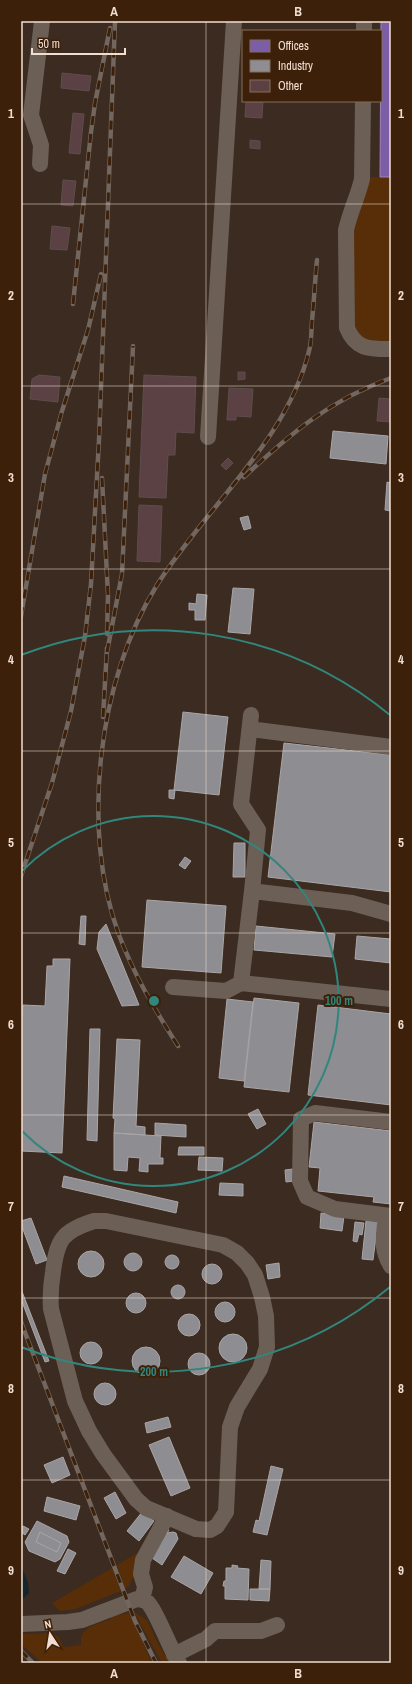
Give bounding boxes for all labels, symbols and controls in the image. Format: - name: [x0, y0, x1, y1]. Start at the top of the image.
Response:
- text: A: [110, 3, 118, 20]
- text: B: [294, 3, 302, 20]
- scale bar: [32, 30, 125, 56]
- legend: [242, 30, 382, 102]
- text: 50 m: [38, 36, 60, 52]
- text: Offices: [278, 38, 309, 54]
- text: Industry: [278, 58, 313, 74]
- text: Other: [278, 78, 303, 94]
- text: 1: [8, 105, 14, 122]
- text: 1: [398, 105, 404, 122]
- text: 2: [8, 287, 14, 304]
- text: 2: [398, 287, 404, 304]
- text: 3: [8, 469, 14, 486]
- text: 3: [398, 469, 404, 486]
- text: 4: [8, 651, 14, 668]
- text: 4: [398, 651, 404, 668]
- text: 5: [8, 834, 14, 851]
- text: 5: [398, 834, 404, 851]
- text: 100 m: [325, 993, 353, 1009]
- centre of rings: [147, 994, 161, 1008]
- text: 6: [8, 1016, 14, 1033]
- text: 6: [398, 1016, 404, 1033]
- text: 7: [8, 1198, 14, 1215]
- text: 7: [398, 1198, 404, 1215]
- text: 200 m: [140, 1364, 168, 1380]
- text: 8: [8, 1380, 14, 1397]
- text: 8: [398, 1380, 404, 1397]
- text: 9: [8, 1562, 14, 1579]
- text: 9: [398, 1562, 404, 1579]
- north arrow: [30, 1614, 70, 1654]
- text: N: [43, 1617, 53, 1632]
- text: A: [110, 1665, 118, 1682]
- text: B: [294, 1665, 302, 1682]

